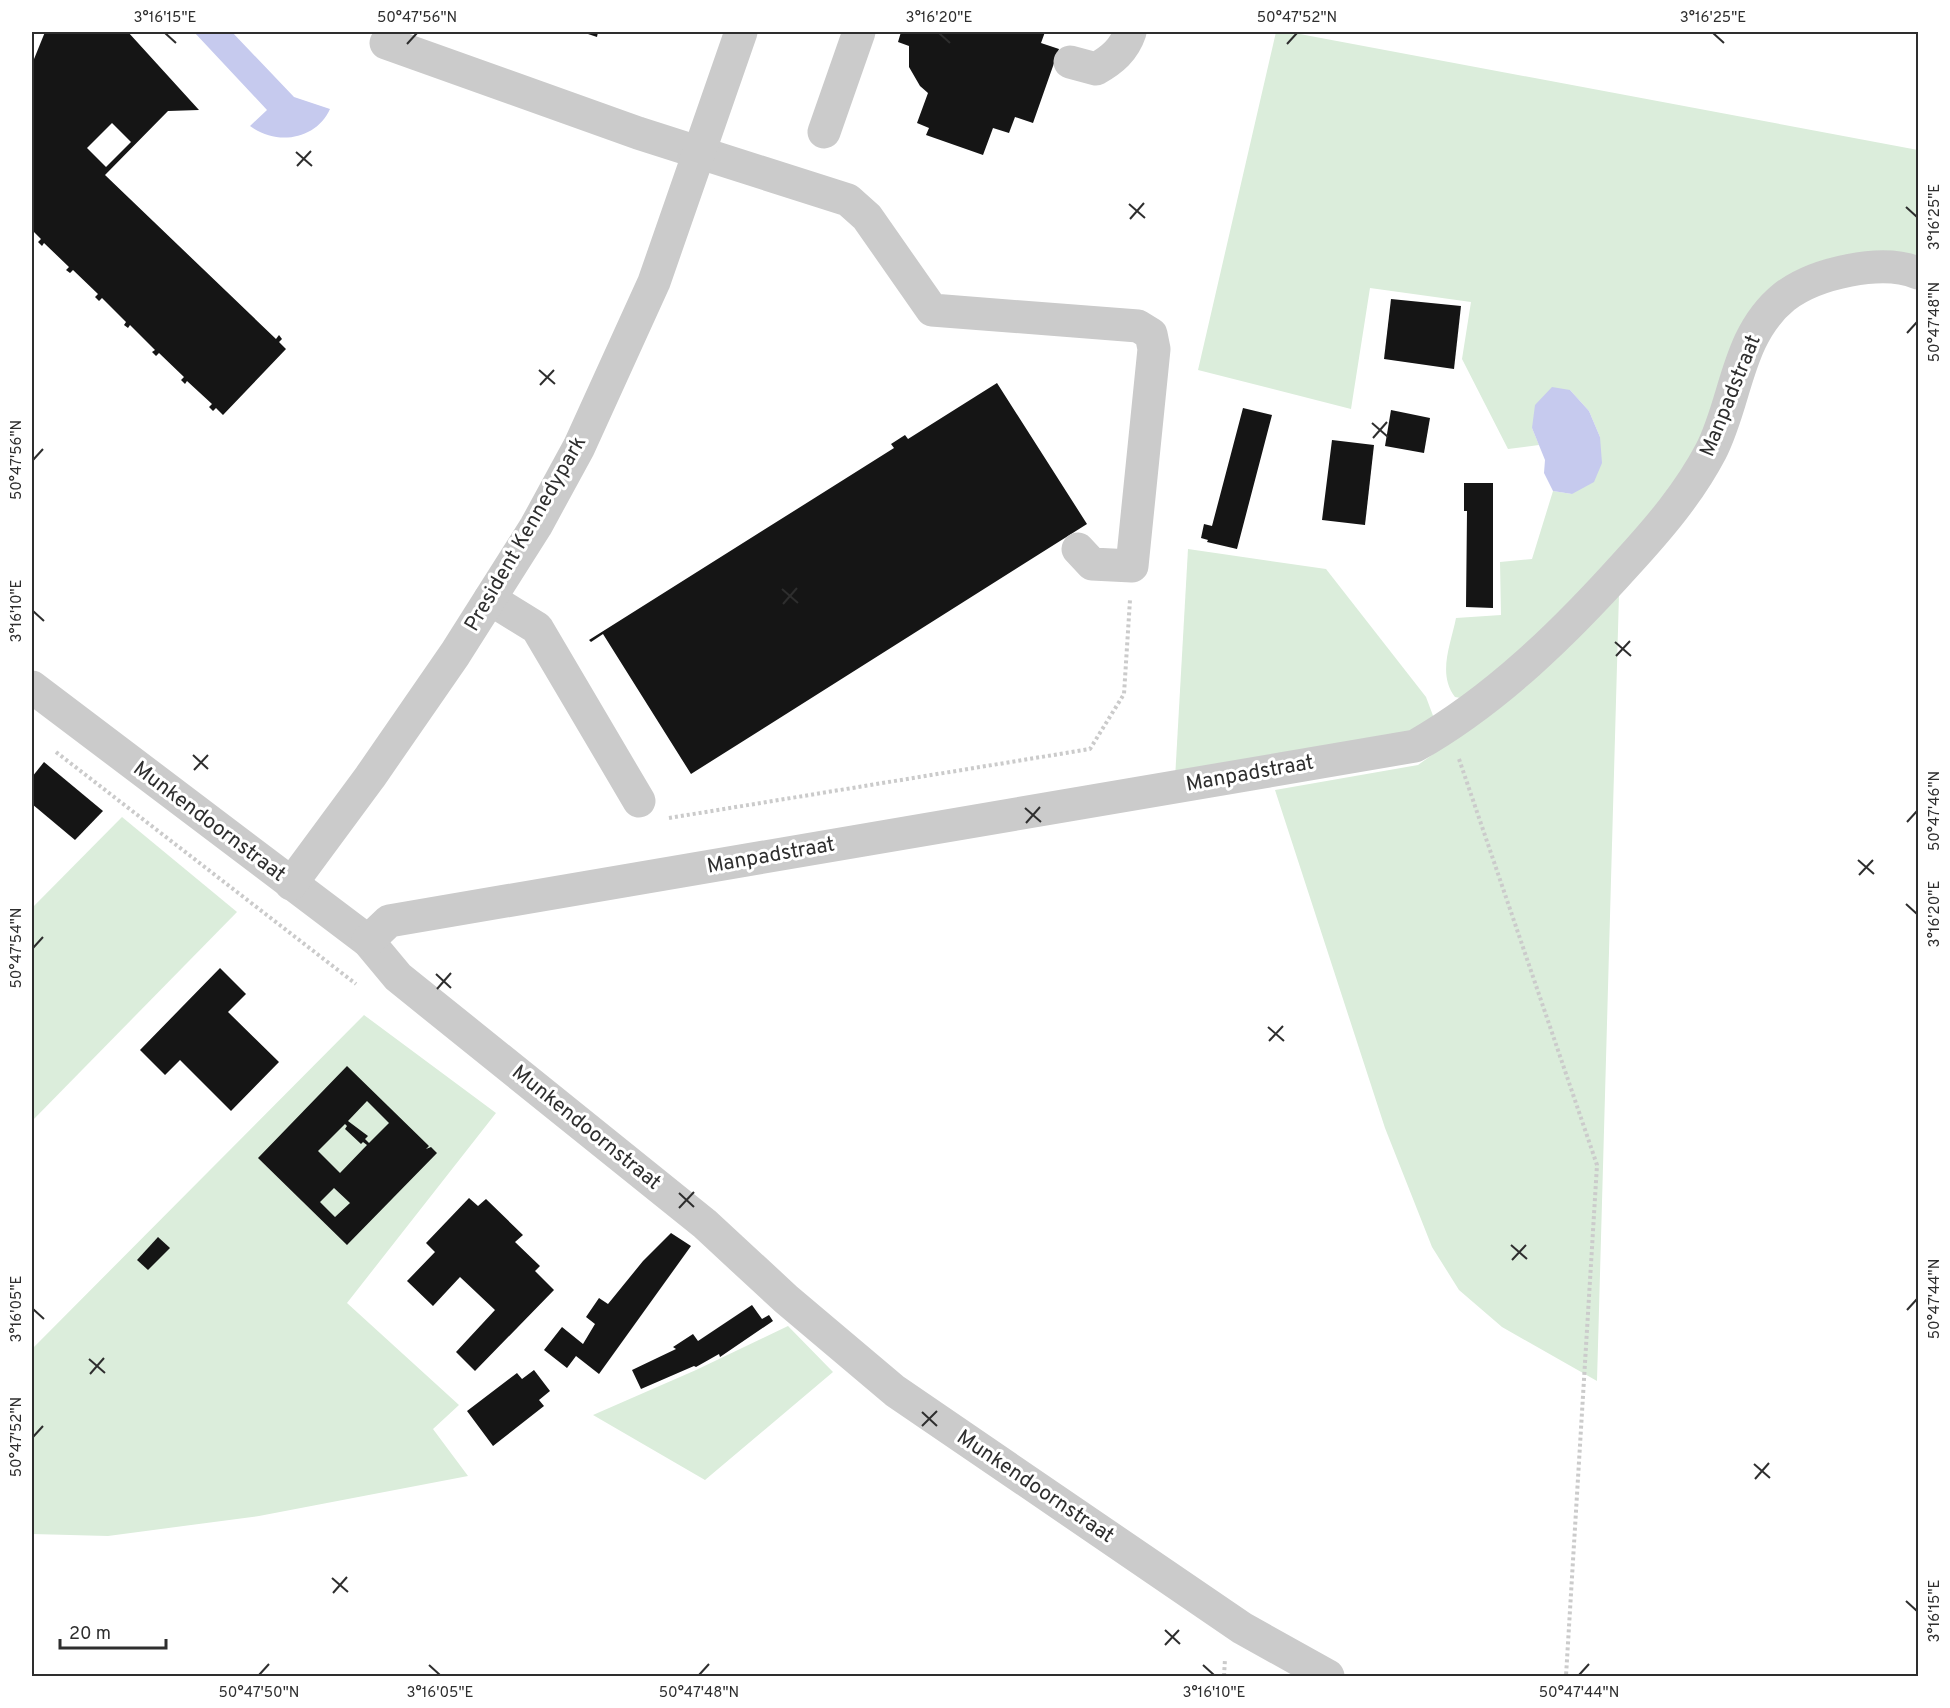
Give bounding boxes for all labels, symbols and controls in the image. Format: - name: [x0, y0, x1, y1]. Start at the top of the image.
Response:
- text: 3°16'15"E: [134, 9, 196, 28]
- text: 50°47'56"N: [377, 9, 457, 28]
- text: 3°16'20"E: [906, 9, 972, 28]
- text: 50°47'52"N: [1257, 9, 1337, 28]
- text: 3°16'25"E: [1680, 9, 1746, 28]
- text: 3°16'25"E: [1926, 184, 1945, 250]
- text: 50°47'48"N: [1926, 282, 1945, 362]
- street label: Manpadstraat: [1694, 331, 1768, 461]
- text: 50°47'56"N: [8, 420, 27, 500]
- street label: President Kennedypark: [459, 431, 593, 637]
- text: 3°16'10"E: [8, 579, 27, 643]
- street label: Manpadstraat: [1184, 749, 1316, 799]
- street label: Munkendoornstraat: [127, 756, 291, 888]
- text: 50°47'46"N: [1926, 771, 1945, 851]
- street label: Manpadstraat: [705, 831, 837, 881]
- text: 3°16'20"E: [1926, 881, 1945, 947]
- text: 50°47'54"N: [8, 908, 27, 988]
- street label: Munkendoornstraat: [506, 1059, 666, 1197]
- text: 50°47'44"N: [1926, 1259, 1945, 1339]
- text: 3°16'05"E: [8, 1276, 27, 1342]
- text: 50°47'52"N: [8, 1397, 27, 1477]
- street label: Munkendoornstraat: [951, 1424, 1119, 1550]
- text: 3°16'15"E: [1926, 1580, 1945, 1642]
- scale bar: [60, 1612, 166, 1650]
- text: 20 m: [69, 1623, 111, 1646]
- text: 50°47'50"N: [219, 1684, 299, 1703]
- text: 3°16'05"E: [407, 1684, 473, 1703]
- text: 50°47'48"N: [659, 1684, 739, 1703]
- text: 3°16'10"E: [1182, 1684, 1246, 1703]
- text: 50°47'44"N: [1539, 1684, 1619, 1703]

